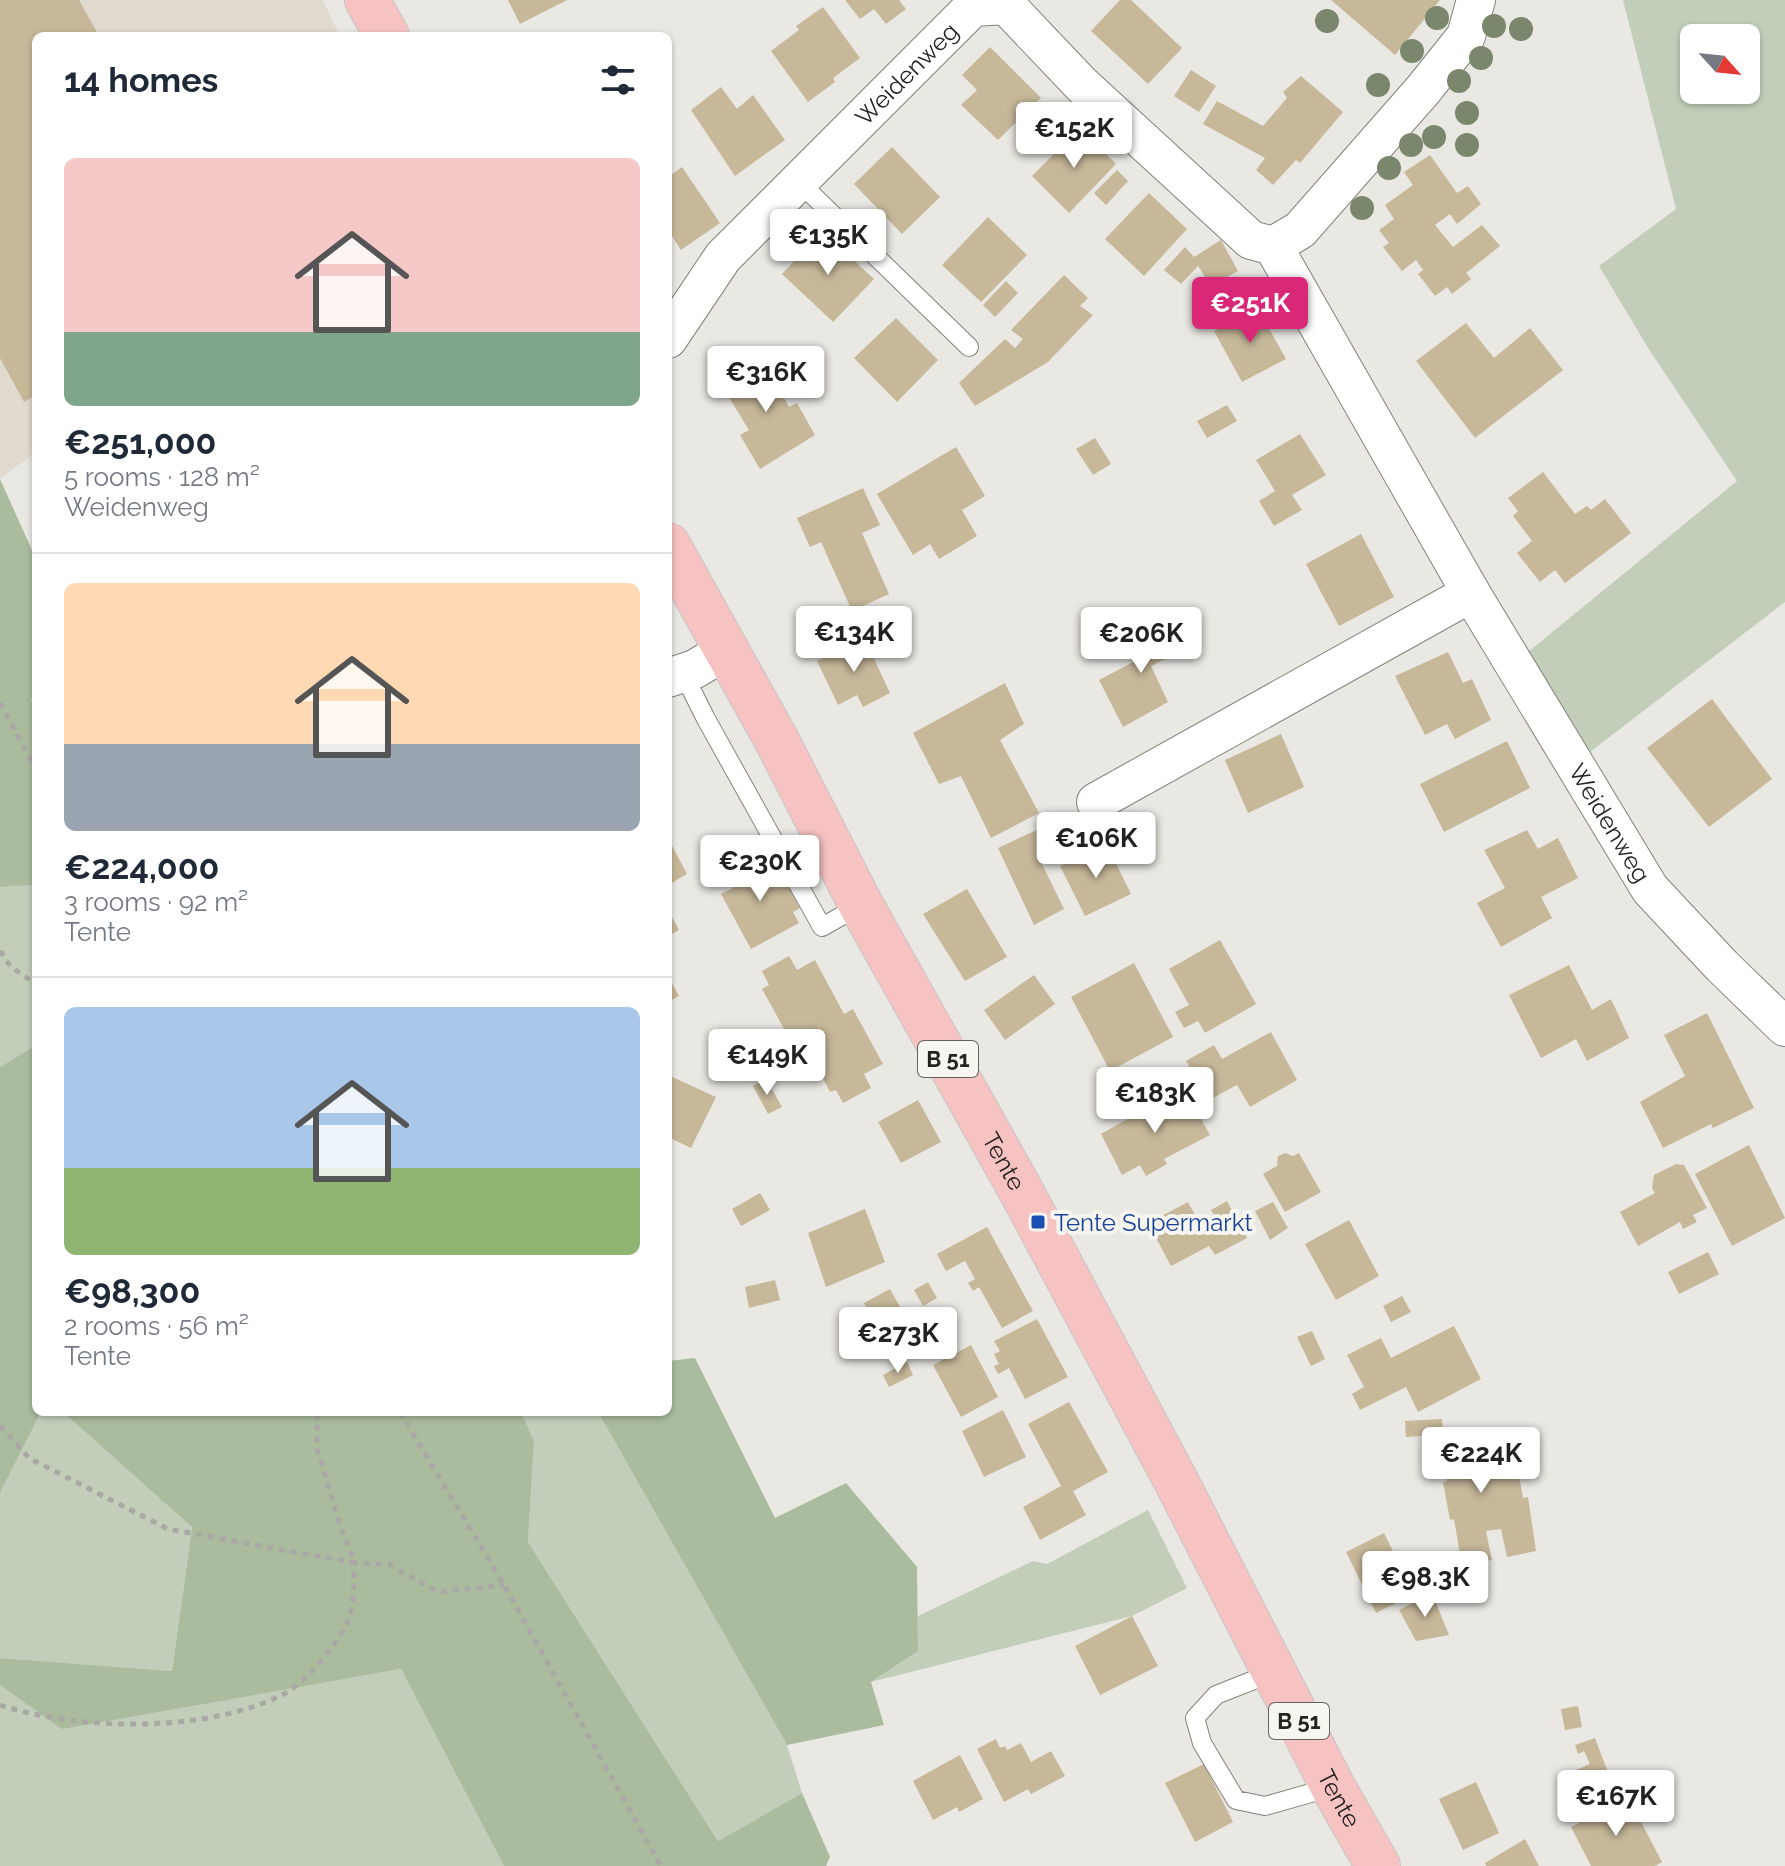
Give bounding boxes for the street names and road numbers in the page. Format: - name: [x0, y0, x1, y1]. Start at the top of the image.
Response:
- street label: Weidenweg: [849, 16, 964, 131]
- street label: Weidenweg: [1563, 758, 1657, 887]
- road number: B 51: [918, 1041, 978, 1077]
- street label: Tente: [977, 1127, 1032, 1195]
- road number: B 51: [1269, 1703, 1329, 1739]
- street label: Tente: [1312, 1764, 1367, 1832]

